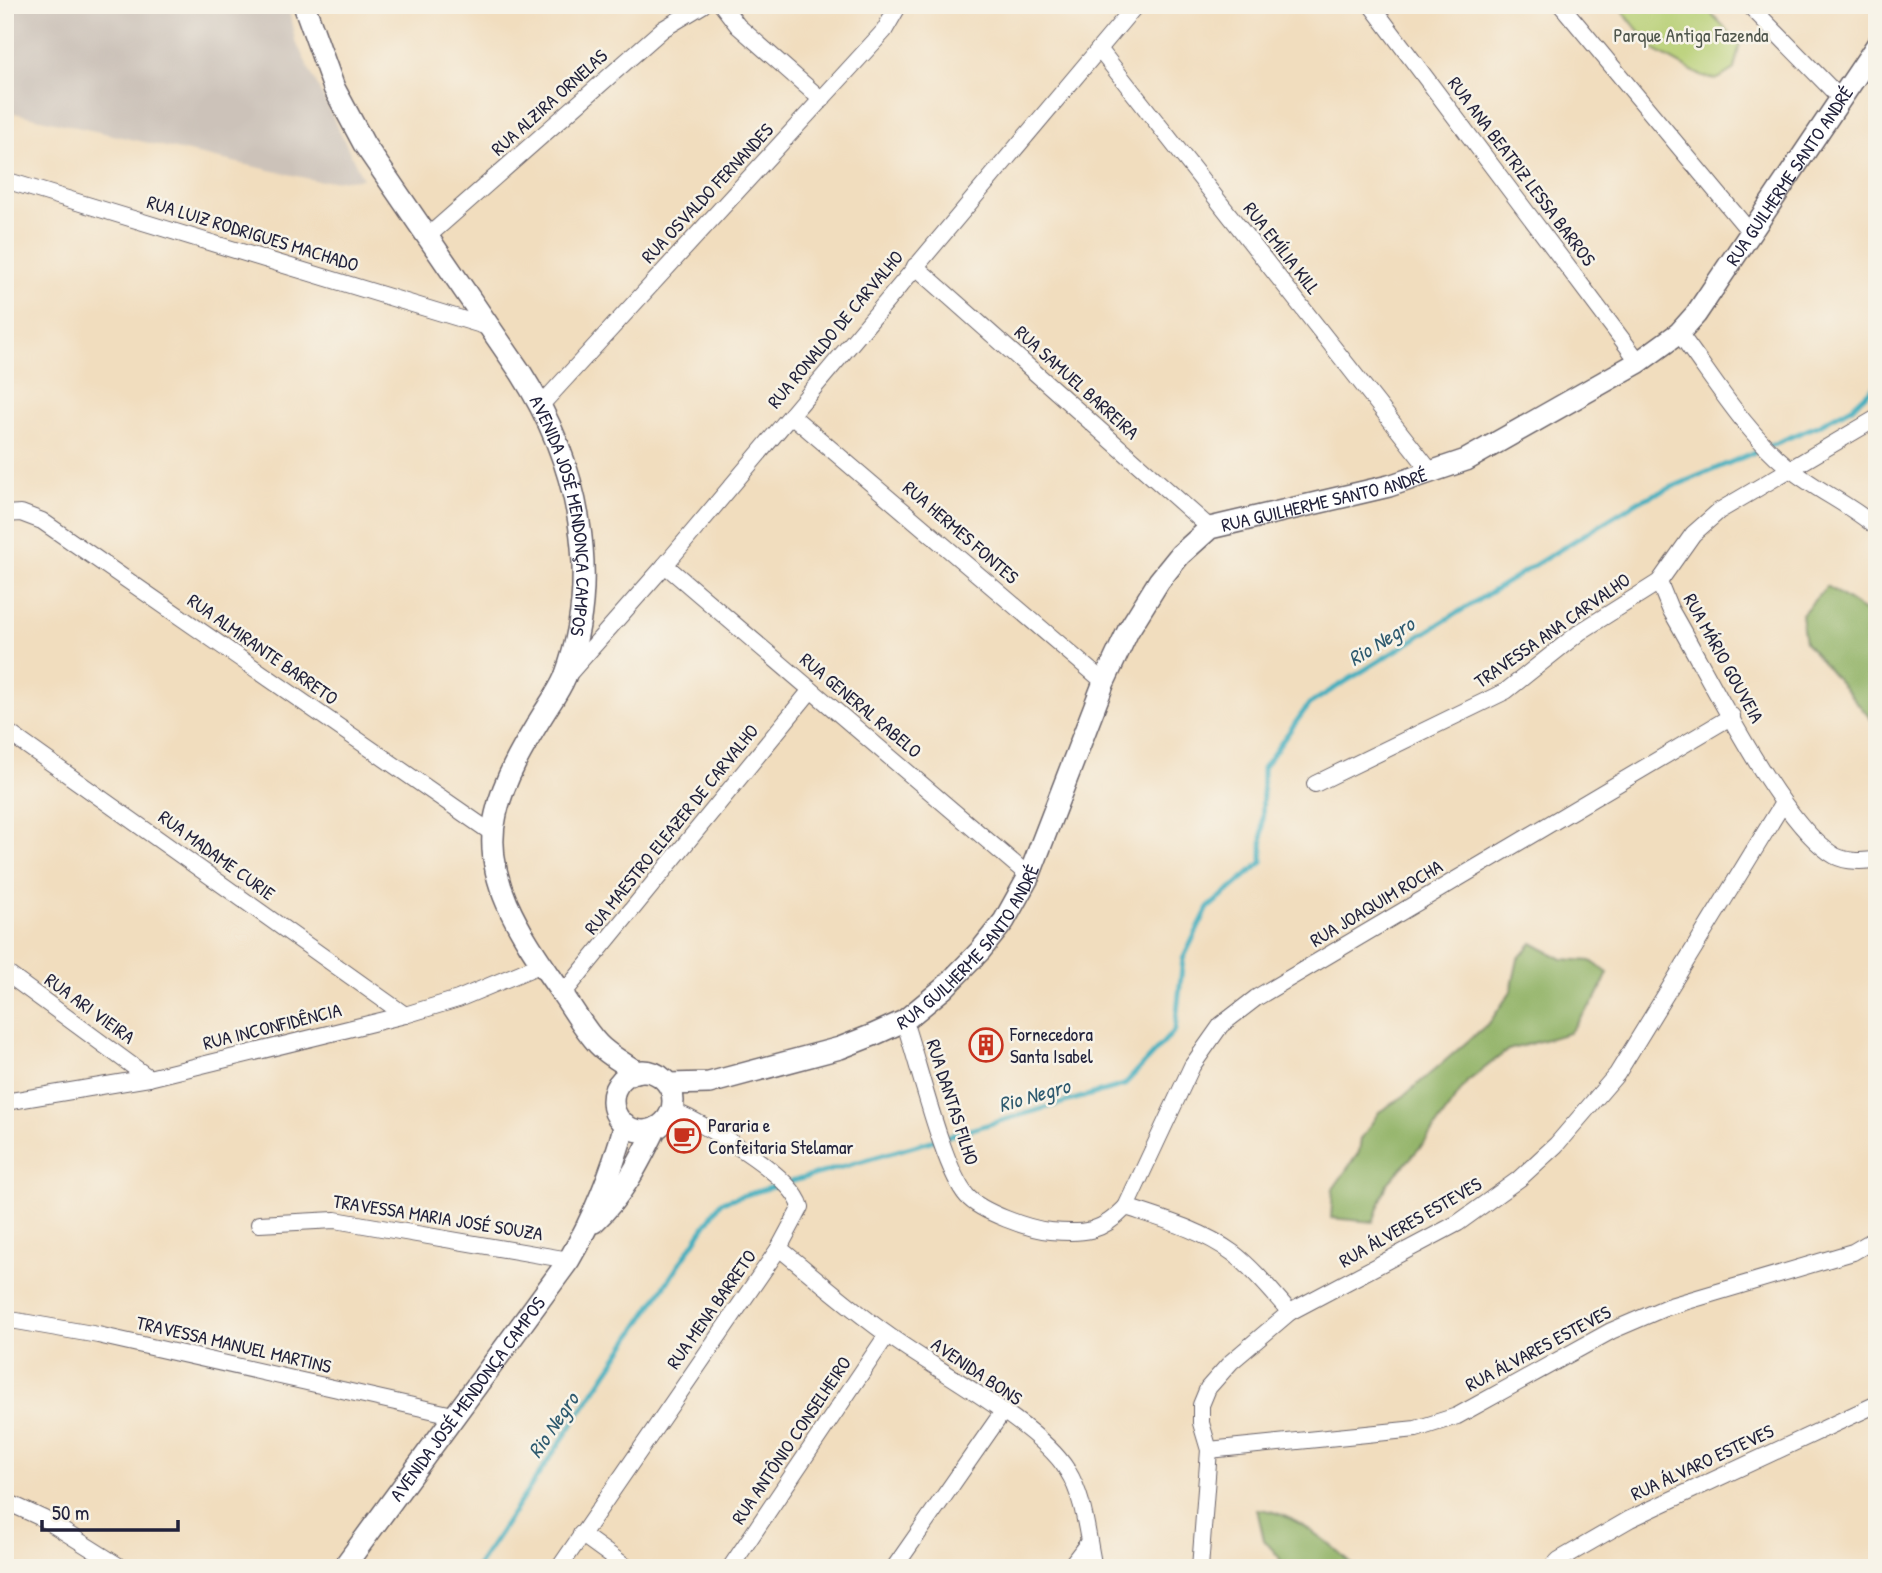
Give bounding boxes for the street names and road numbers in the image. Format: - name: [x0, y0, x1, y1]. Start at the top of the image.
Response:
- street label: RUA ALZIRA ORNELAS: [485, 43, 613, 161]
- street label: RUA ANA BEATRIZ LESSA BARROS: [1442, 71, 1602, 271]
- street label: RUA GUILHERME SANTO ANDRÉ: [1719, 80, 1859, 271]
- street label: RUA OSVALDO FERNANDES: [635, 117, 779, 269]
- street label: RUA LUIZ RODRIGUES MACHADO: [144, 188, 362, 278]
- street label: RUA EMÍLIA KILL: [1238, 196, 1326, 300]
- street label: RUA RONALDO DE CARVALHO: [761, 244, 909, 414]
- street label: RUA SAMUEL BARREIRA: [1009, 319, 1145, 445]
- street label: AVENIDA JOSÉ MENDONÇA CAMPOS: [524, 391, 596, 639]
- street label: RUA GUILHERME SANTO ANDRÉ: [1219, 461, 1431, 538]
- street label: RUA HERMES FONTES: [898, 475, 1025, 590]
- street label: TRAVESSA ANA CARVALHO: [1469, 566, 1635, 694]
- street label: RUA ALMIRANTE BARRETO: [182, 587, 344, 711]
- street label: RUA MÁRIO GOUVEIA: [1678, 589, 1770, 727]
- street label: RUA GENERAL RABELO: [795, 646, 927, 764]
- street label: RUA MAESTRO ELEAZER DE CARVALHO: [578, 718, 764, 940]
- street label: RUA MADAME CURIE: [154, 804, 281, 906]
- street label: RUA JOAQUIM ROCHA: [1305, 853, 1447, 953]
- street label: RUA GUILHERME SANTO ANDRÉ: [892, 860, 1045, 1036]
- street label: RUA ARI VIEIRA: [40, 967, 140, 1049]
- street label: RUA INCONFIDÊNCIA: [200, 996, 344, 1056]
- street label: RUA DANTAS FILHO: [920, 1036, 986, 1168]
- street label: RUA ÁLVERES ESTEVES: [1334, 1170, 1486, 1273]
- street label: TRAVESSA MARIA JOSÉ SOUZA: [331, 1188, 545, 1246]
- street label: RUA MENA BARRETO: [660, 1244, 762, 1374]
- street label: AVENIDA JOSÉ MENDONÇA CAMPOS: [383, 1291, 551, 1506]
- street label: RUA ÁLVARES ESTEVES: [1461, 1299, 1616, 1397]
- street label: TRAVESSA MANUEL MARTINS: [134, 1309, 334, 1379]
- street label: AVENIDA BONS: [926, 1331, 1028, 1411]
- street label: RUA ANTÔNIO CONSELHEIRO: [725, 1351, 857, 1529]
- street label: RUA ÁLVARO ESTEVES: [1626, 1417, 1778, 1506]

